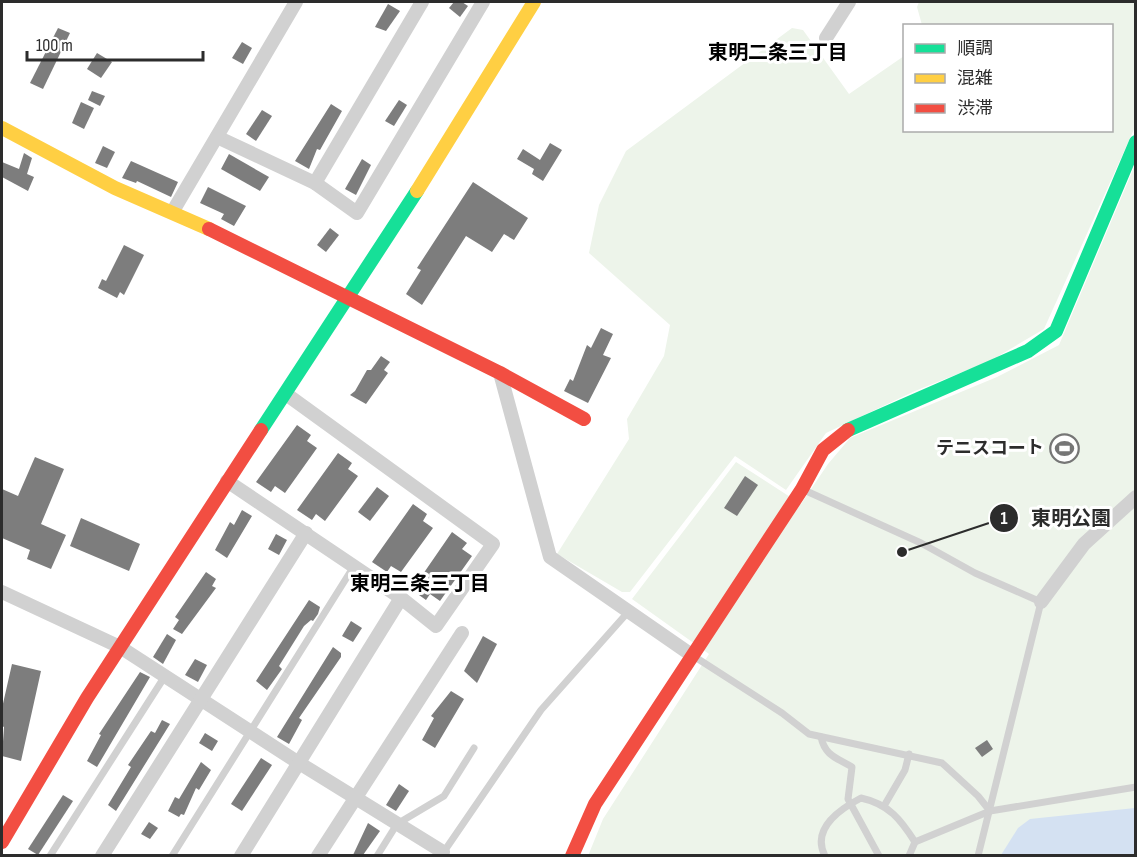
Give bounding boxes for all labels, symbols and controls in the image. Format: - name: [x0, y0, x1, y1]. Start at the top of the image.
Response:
- scale bar: [27, 24, 202, 62]
- legend: [903, 24, 1113, 132]
- text: 100 m: [36, 35, 73, 56]
- text: 順調: [957, 38, 993, 59]
- district label: 東明二条三丁目: [708, 41, 848, 65]
- text: 混雑: [957, 68, 993, 89]
- text: 渋滞: [957, 98, 993, 119]
- sports icon: テニスコート: [1049, 432, 1081, 464]
- place label: テニスコート: [936, 438, 1044, 459]
- callout: 東明公園: [989, 499, 1123, 537]
- text: 東明公園: [1031, 507, 1111, 531]
- text: 1: [1000, 508, 1008, 529]
- district label: 東明三条三丁目: [350, 572, 490, 596]

